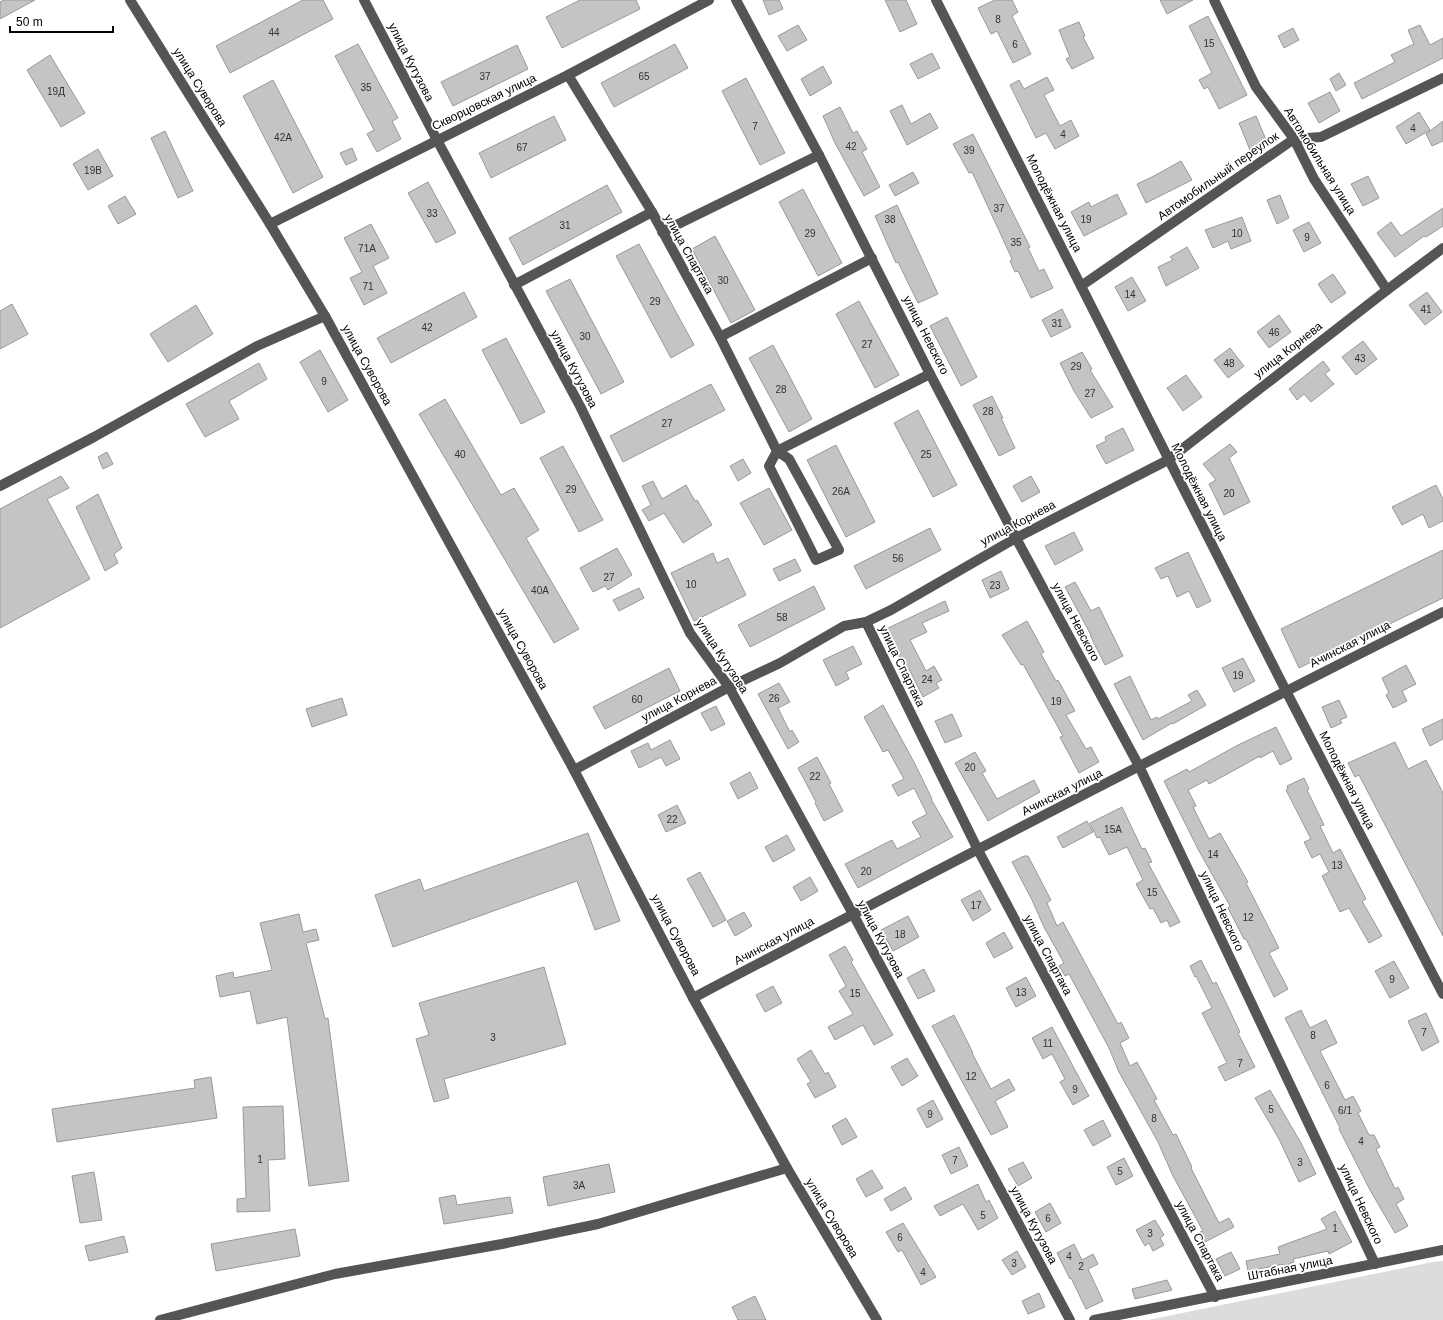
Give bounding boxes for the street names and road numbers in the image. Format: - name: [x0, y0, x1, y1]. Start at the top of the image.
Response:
- street label: улица Кутузова: [385, 21, 437, 104]
- street label: улица Суворова: [170, 45, 230, 129]
- street label: Скворцовская улица: [430, 71, 539, 133]
- street label: Автомобильная улица: [1281, 105, 1359, 218]
- street label: Автомобильный переулок: [1155, 128, 1282, 223]
- street label: Молодёжная улица: [1023, 152, 1085, 255]
- street label: улица Спартака: [661, 212, 717, 297]
- street label: улица Невского: [900, 293, 952, 377]
- street label: улица Корнева: [1251, 319, 1325, 381]
- street label: улица Суворова: [339, 322, 395, 408]
- street label: улица Кутузова: [548, 328, 600, 410]
- street label: Молодёжная улица: [1168, 441, 1230, 544]
- street label: улица Корнева: [978, 497, 1058, 549]
- street label: улица Невского: [1049, 580, 1103, 664]
- street label: улица Суворова: [495, 606, 551, 692]
- street label: улица Кутузова: [693, 616, 751, 696]
- street label: Ачинская улица: [1307, 618, 1393, 670]
- street label: улица Спартака: [876, 623, 928, 709]
- street label: улица Корнева: [639, 673, 719, 725]
- street label: Молодёжная улица: [1316, 729, 1378, 832]
- street label: Ачинская улица: [1019, 766, 1105, 818]
- street label: улица Невского: [1197, 869, 1247, 954]
- street label: улица Суворова: [649, 892, 703, 978]
- street label: улица Кутузова: [855, 898, 907, 980]
- street label: улица Спартака: [1021, 913, 1075, 998]
- street label: Ачинская улица: [732, 914, 817, 968]
- street label: улица Невского: [1336, 1162, 1386, 1247]
- street label: улица Суворова: [803, 1176, 861, 1261]
- street label: улица Кутузова: [1008, 1184, 1060, 1266]
- street label: улица Спартака: [1173, 1199, 1227, 1284]
- street label: Штабная улица: [1246, 1253, 1334, 1283]

